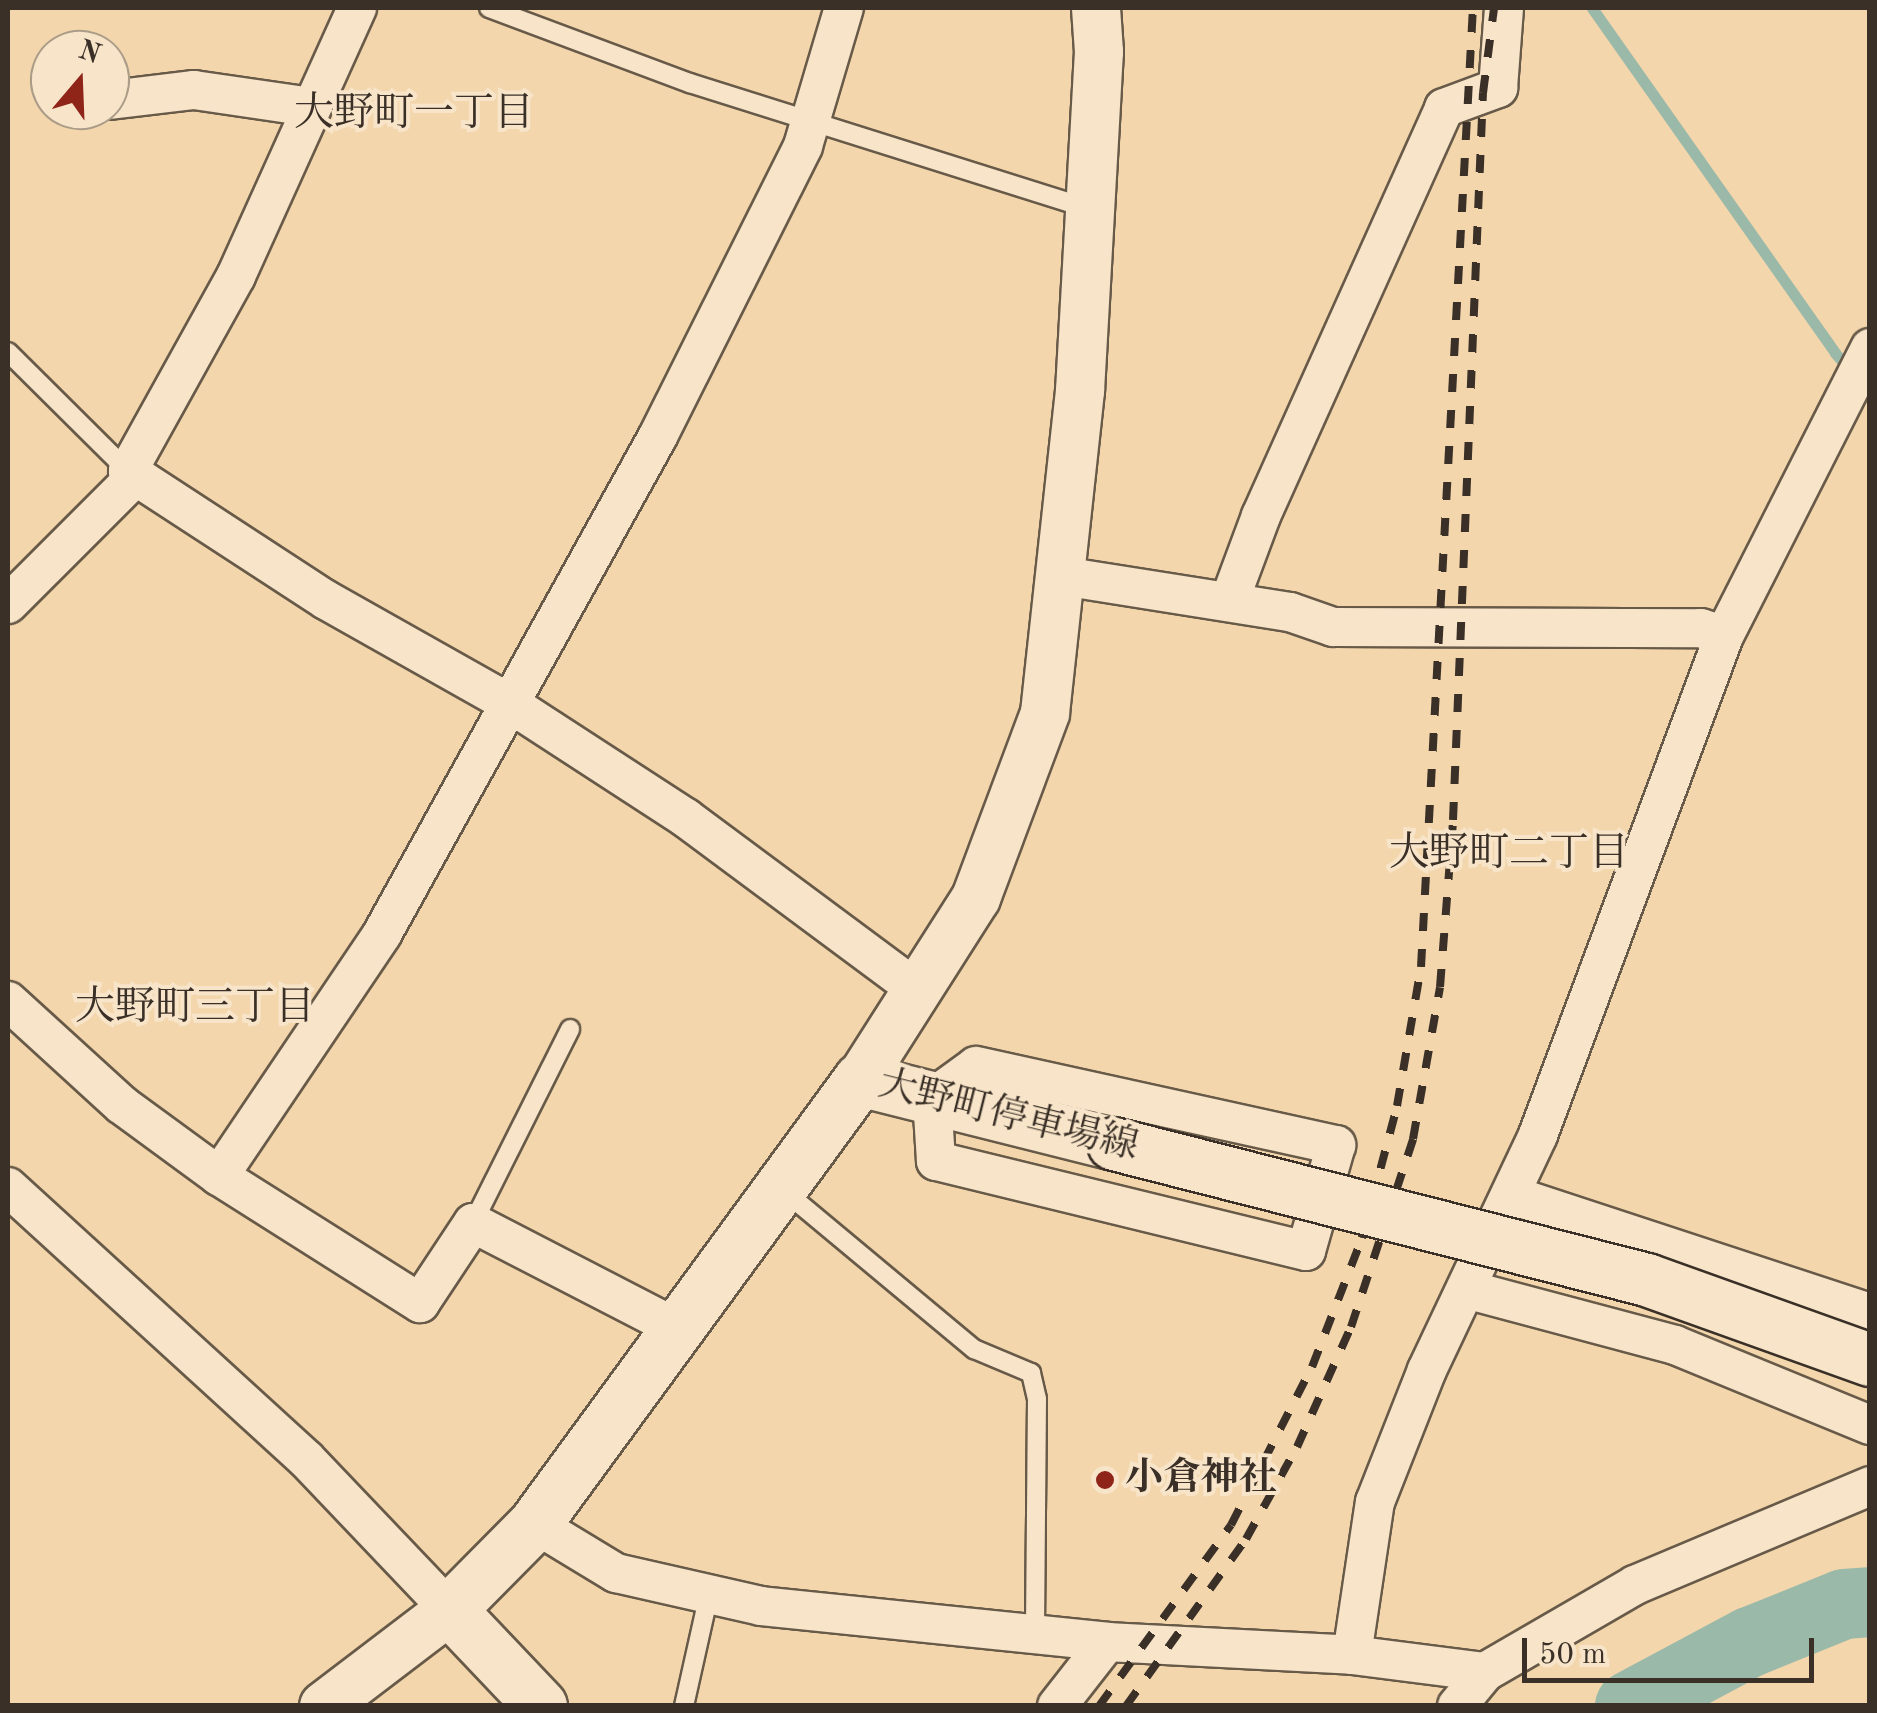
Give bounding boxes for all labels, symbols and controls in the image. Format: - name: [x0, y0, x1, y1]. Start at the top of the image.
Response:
- north arrow: [30, 30, 130, 130]
- text: N: [74, 37, 104, 70]
- district label: 大野町一丁目: [294, 91, 534, 139]
- district label: 大野町二丁目: [1389, 831, 1629, 879]
- district label: 大野町三丁目: [75, 985, 315, 1033]
- street label: 大野町停車場線: [873, 1063, 1143, 1171]
- place label: 小倉神社: [1125, 1457, 1277, 1503]
- marker: 小倉神社: [1094, 1469, 1116, 1491]
- scale bar: [1527, 1618, 1820, 1680]
- text: 50 m: [1539, 1640, 1606, 1670]

